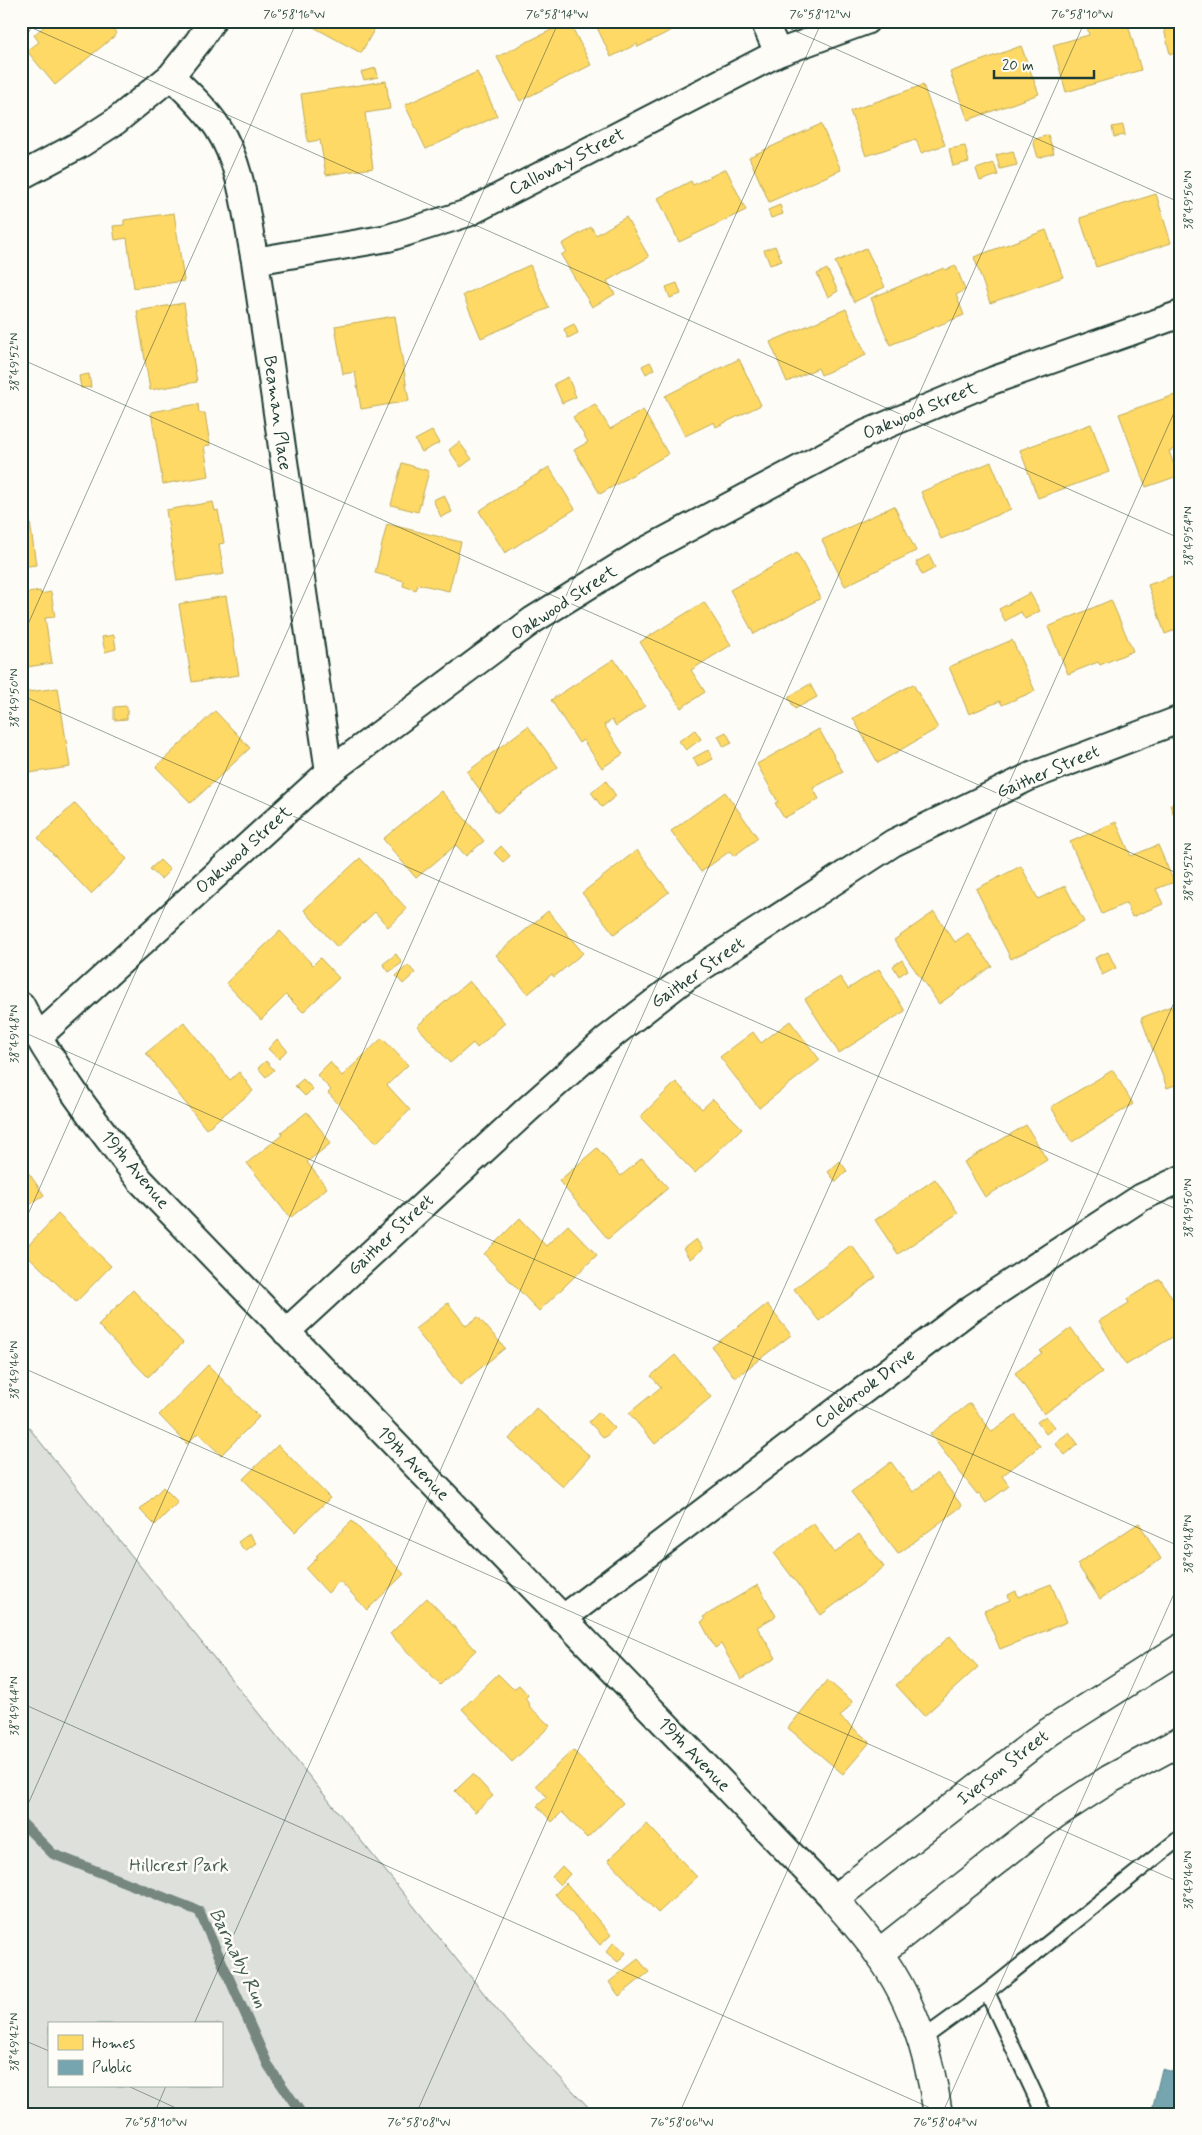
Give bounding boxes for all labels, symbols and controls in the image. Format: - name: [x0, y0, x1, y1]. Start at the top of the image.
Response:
- text: 76°58'16"W: [263, 7, 325, 23]
- text: 76°58'14"W: [526, 7, 588, 23]
- text: 76°58'12"W: [789, 7, 851, 23]
- text: 76°58'10"W: [1051, 7, 1113, 23]
- scale bar: [994, 48, 1094, 80]
- text: 20 m: [1002, 56, 1034, 76]
- street label: Calloway Street: [505, 122, 629, 202]
- text: 38°49'56"N: [1181, 171, 1197, 229]
- text: 38°49'52"N: [7, 333, 23, 391]
- street label: Beaman Place: [257, 354, 297, 472]
- street label: Oakwood Street: [859, 376, 981, 446]
- text: 38°49'54"N: [1181, 506, 1197, 566]
- street label: Oakwood Street: [506, 560, 622, 646]
- text: 38°49'50"N: [7, 668, 23, 728]
- street label: Gaither Street: [993, 739, 1103, 804]
- street label: Oakwood Street: [191, 800, 298, 900]
- text: 38°49'52"N: [1181, 843, 1197, 901]
- street label: Gaither Street: [646, 932, 750, 1014]
- text: 38°49'48"N: [7, 1005, 23, 1063]
- street label: 19th Avenue: [95, 1126, 175, 1214]
- text: 38°49'50"N: [1181, 1178, 1197, 1238]
- street label: Gaither Street: [343, 1189, 439, 1281]
- text: 38°49'46"N: [7, 1341, 23, 1399]
- street label: Colebrook Drive: [810, 1343, 920, 1435]
- street label: 19th Avenue: [371, 1421, 455, 1507]
- text: 38°49'48"N: [1181, 1515, 1197, 1573]
- text: 38°49'44"N: [7, 1676, 23, 1736]
- street label: 19th Avenue: [652, 1712, 736, 1798]
- street label: Iverson Street: [952, 1724, 1054, 1811]
- text: 38°49'46"N: [1181, 1851, 1197, 1909]
- park label: Hillcrest Park: [129, 1854, 229, 1878]
- water label: Barnaby Run: [203, 1904, 273, 2012]
- text: 38°49'42"N: [7, 2013, 23, 2071]
- legend: [48, 2022, 222, 2088]
- text: Homes: [92, 2034, 135, 2054]
- text: Public: [92, 2058, 132, 2078]
- text: 76°58'10"W: [125, 2115, 187, 2131]
- text: 76°58'08"W: [388, 2115, 451, 2131]
- text: 76°58'06"W: [651, 2115, 714, 2131]
- text: 76°58'04"W: [913, 2115, 977, 2131]

